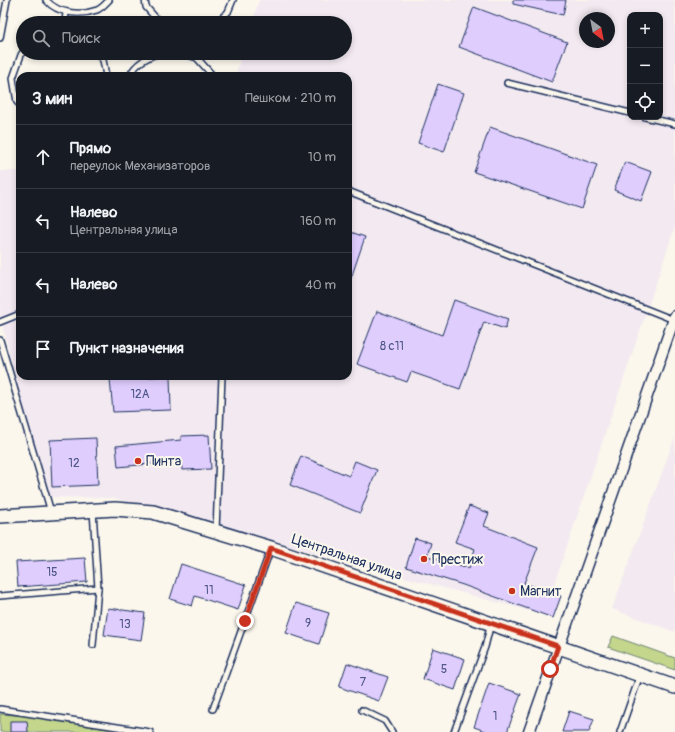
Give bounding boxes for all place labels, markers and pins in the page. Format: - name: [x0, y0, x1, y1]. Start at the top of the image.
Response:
- place label: Пинта: [146, 453, 181, 470]
- marker: Пинта: [133, 456, 143, 466]
- place label: Престиж: [432, 551, 483, 568]
- marker: Престиж: [419, 554, 429, 564]
- place label: Магнит: [520, 583, 562, 600]
- marker: Магнит: [507, 586, 517, 596]

